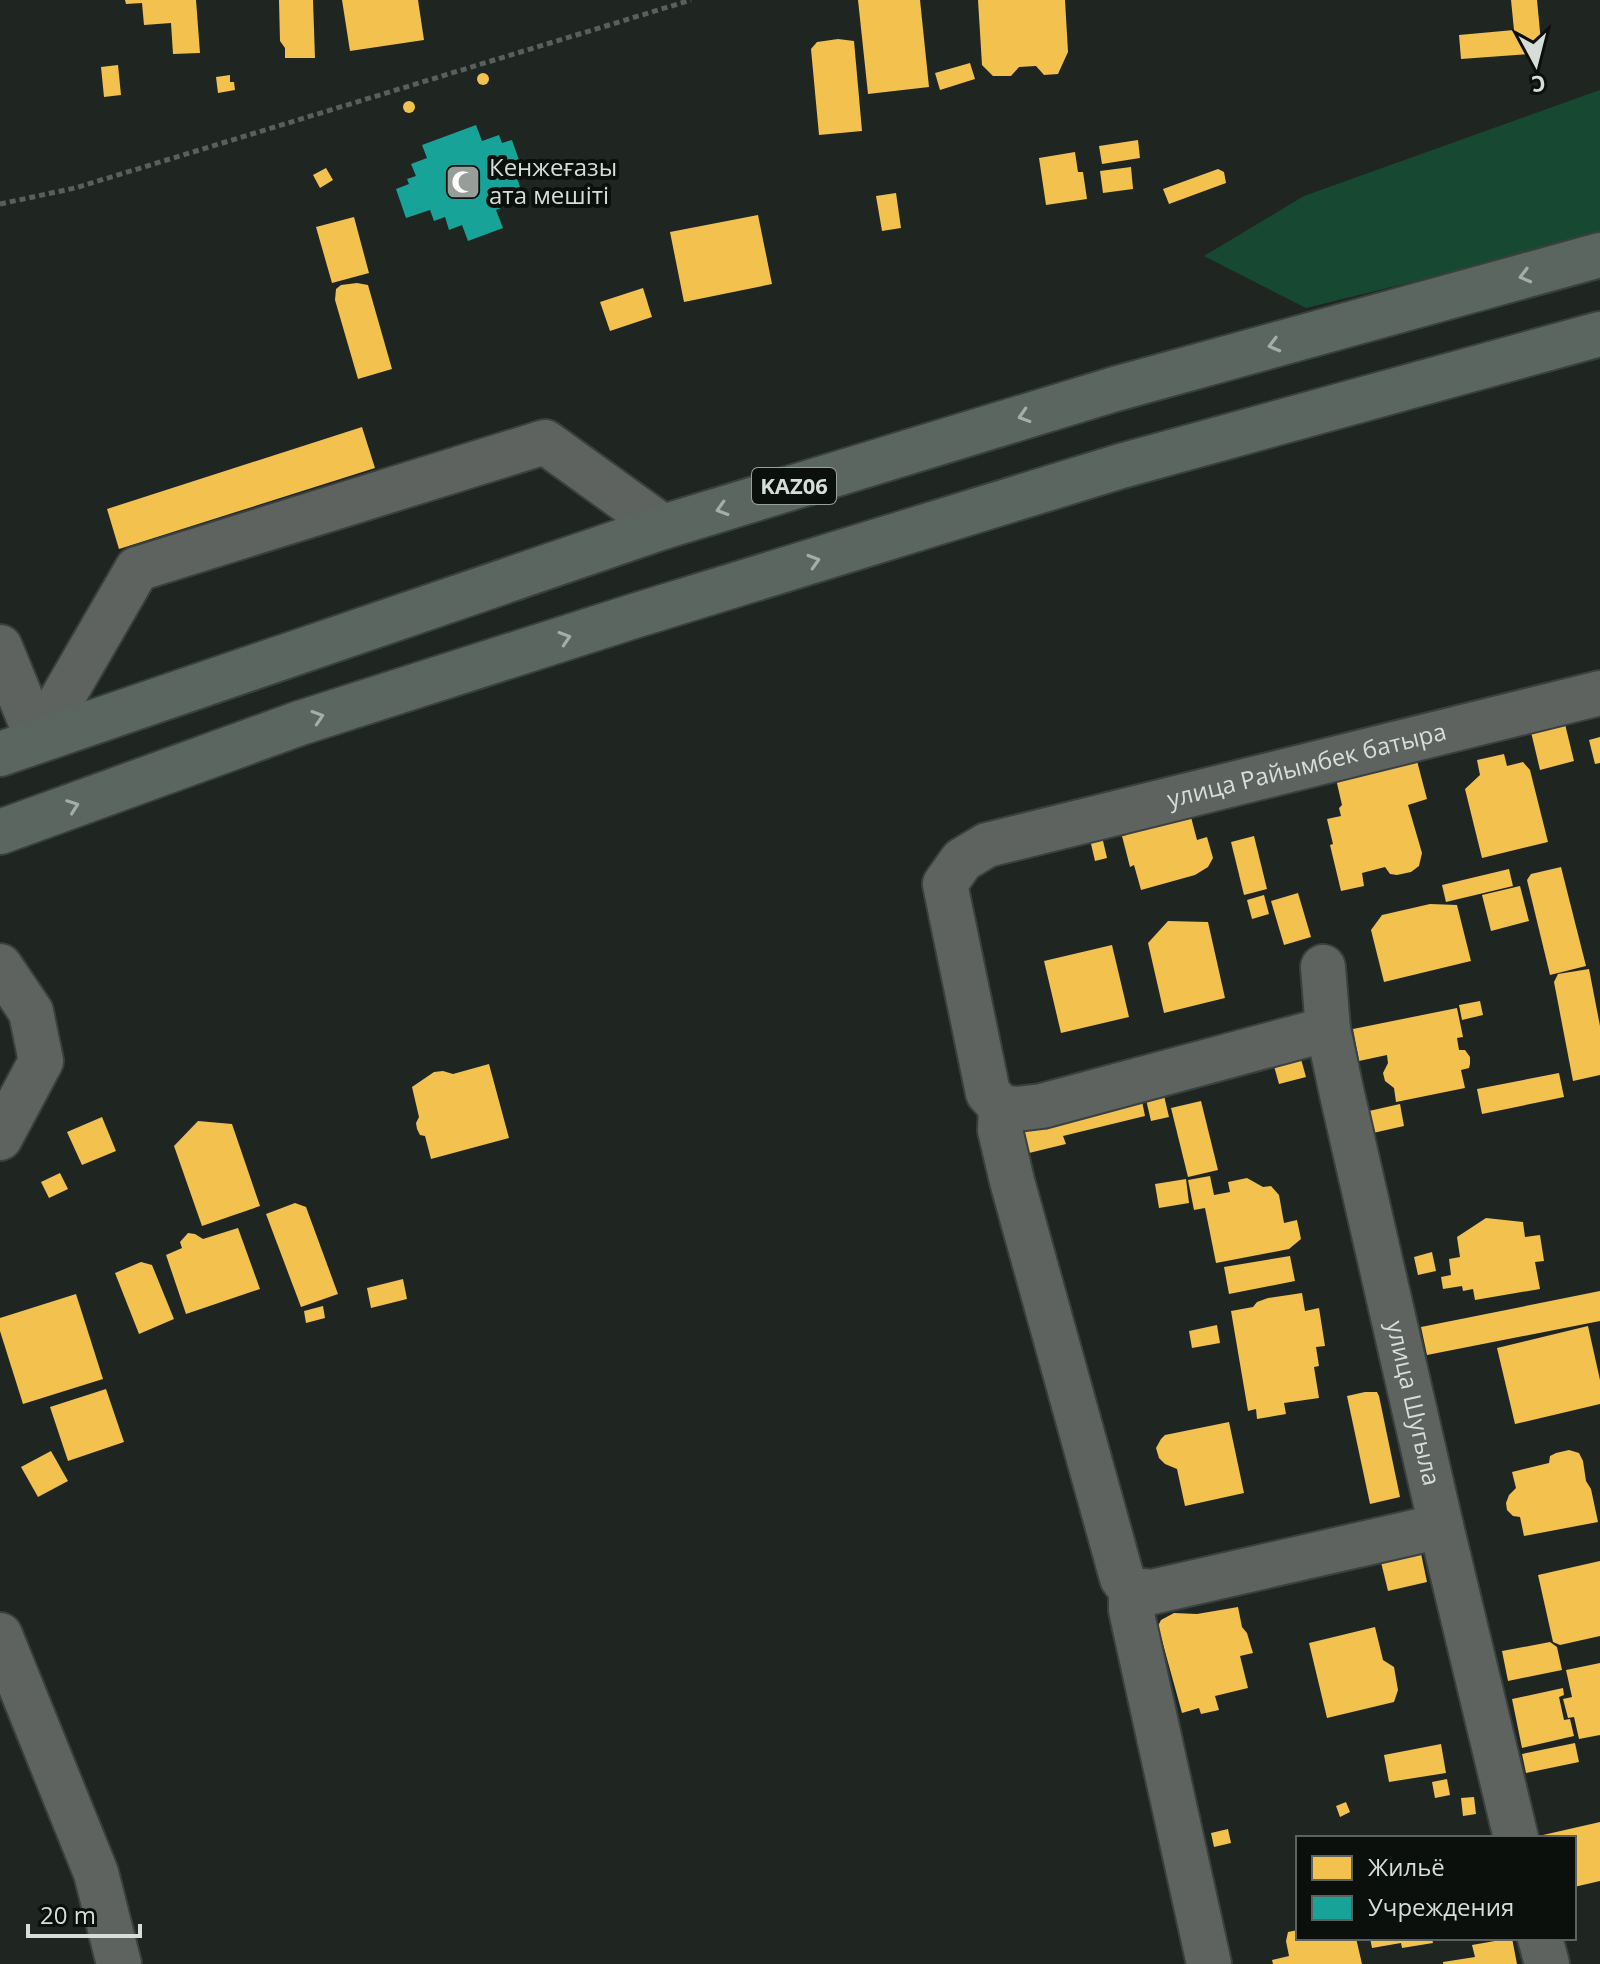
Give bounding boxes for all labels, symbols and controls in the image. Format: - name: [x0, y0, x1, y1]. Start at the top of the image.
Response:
- north arrow: [1496, 24, 1576, 104]
- text: С: [1530, 69, 1547, 101]
- place label: Кенжеғазы ата мешіті: [489, 150, 617, 211]
- mosque icon: Кенжеғазы ата мешіті: [444, 163, 482, 201]
- one-way arrow: [1518, 267, 1532, 283]
- one-way arrow: [1268, 336, 1282, 352]
- one-way arrow: [1018, 407, 1032, 423]
- road number: KАZ06: [752, 468, 836, 504]
- one-way arrow: [716, 499, 730, 515]
- one-way arrow: [806, 554, 820, 570]
- one-way arrow: [558, 631, 572, 647]
- one-way arrow: [310, 710, 324, 726]
- street label: улица Райымбек батыра: [1163, 714, 1449, 815]
- one-way arrow: [65, 799, 79, 815]
- street label: улица Шугыла: [1379, 1317, 1449, 1489]
- legend: [1296, 1836, 1576, 1940]
- text: Жильё: [1368, 1850, 1445, 1883]
- scale bar: [28, 1888, 140, 1938]
- text: Учреждения: [1368, 1890, 1514, 1923]
- text: 20 m: [40, 1898, 96, 1931]

